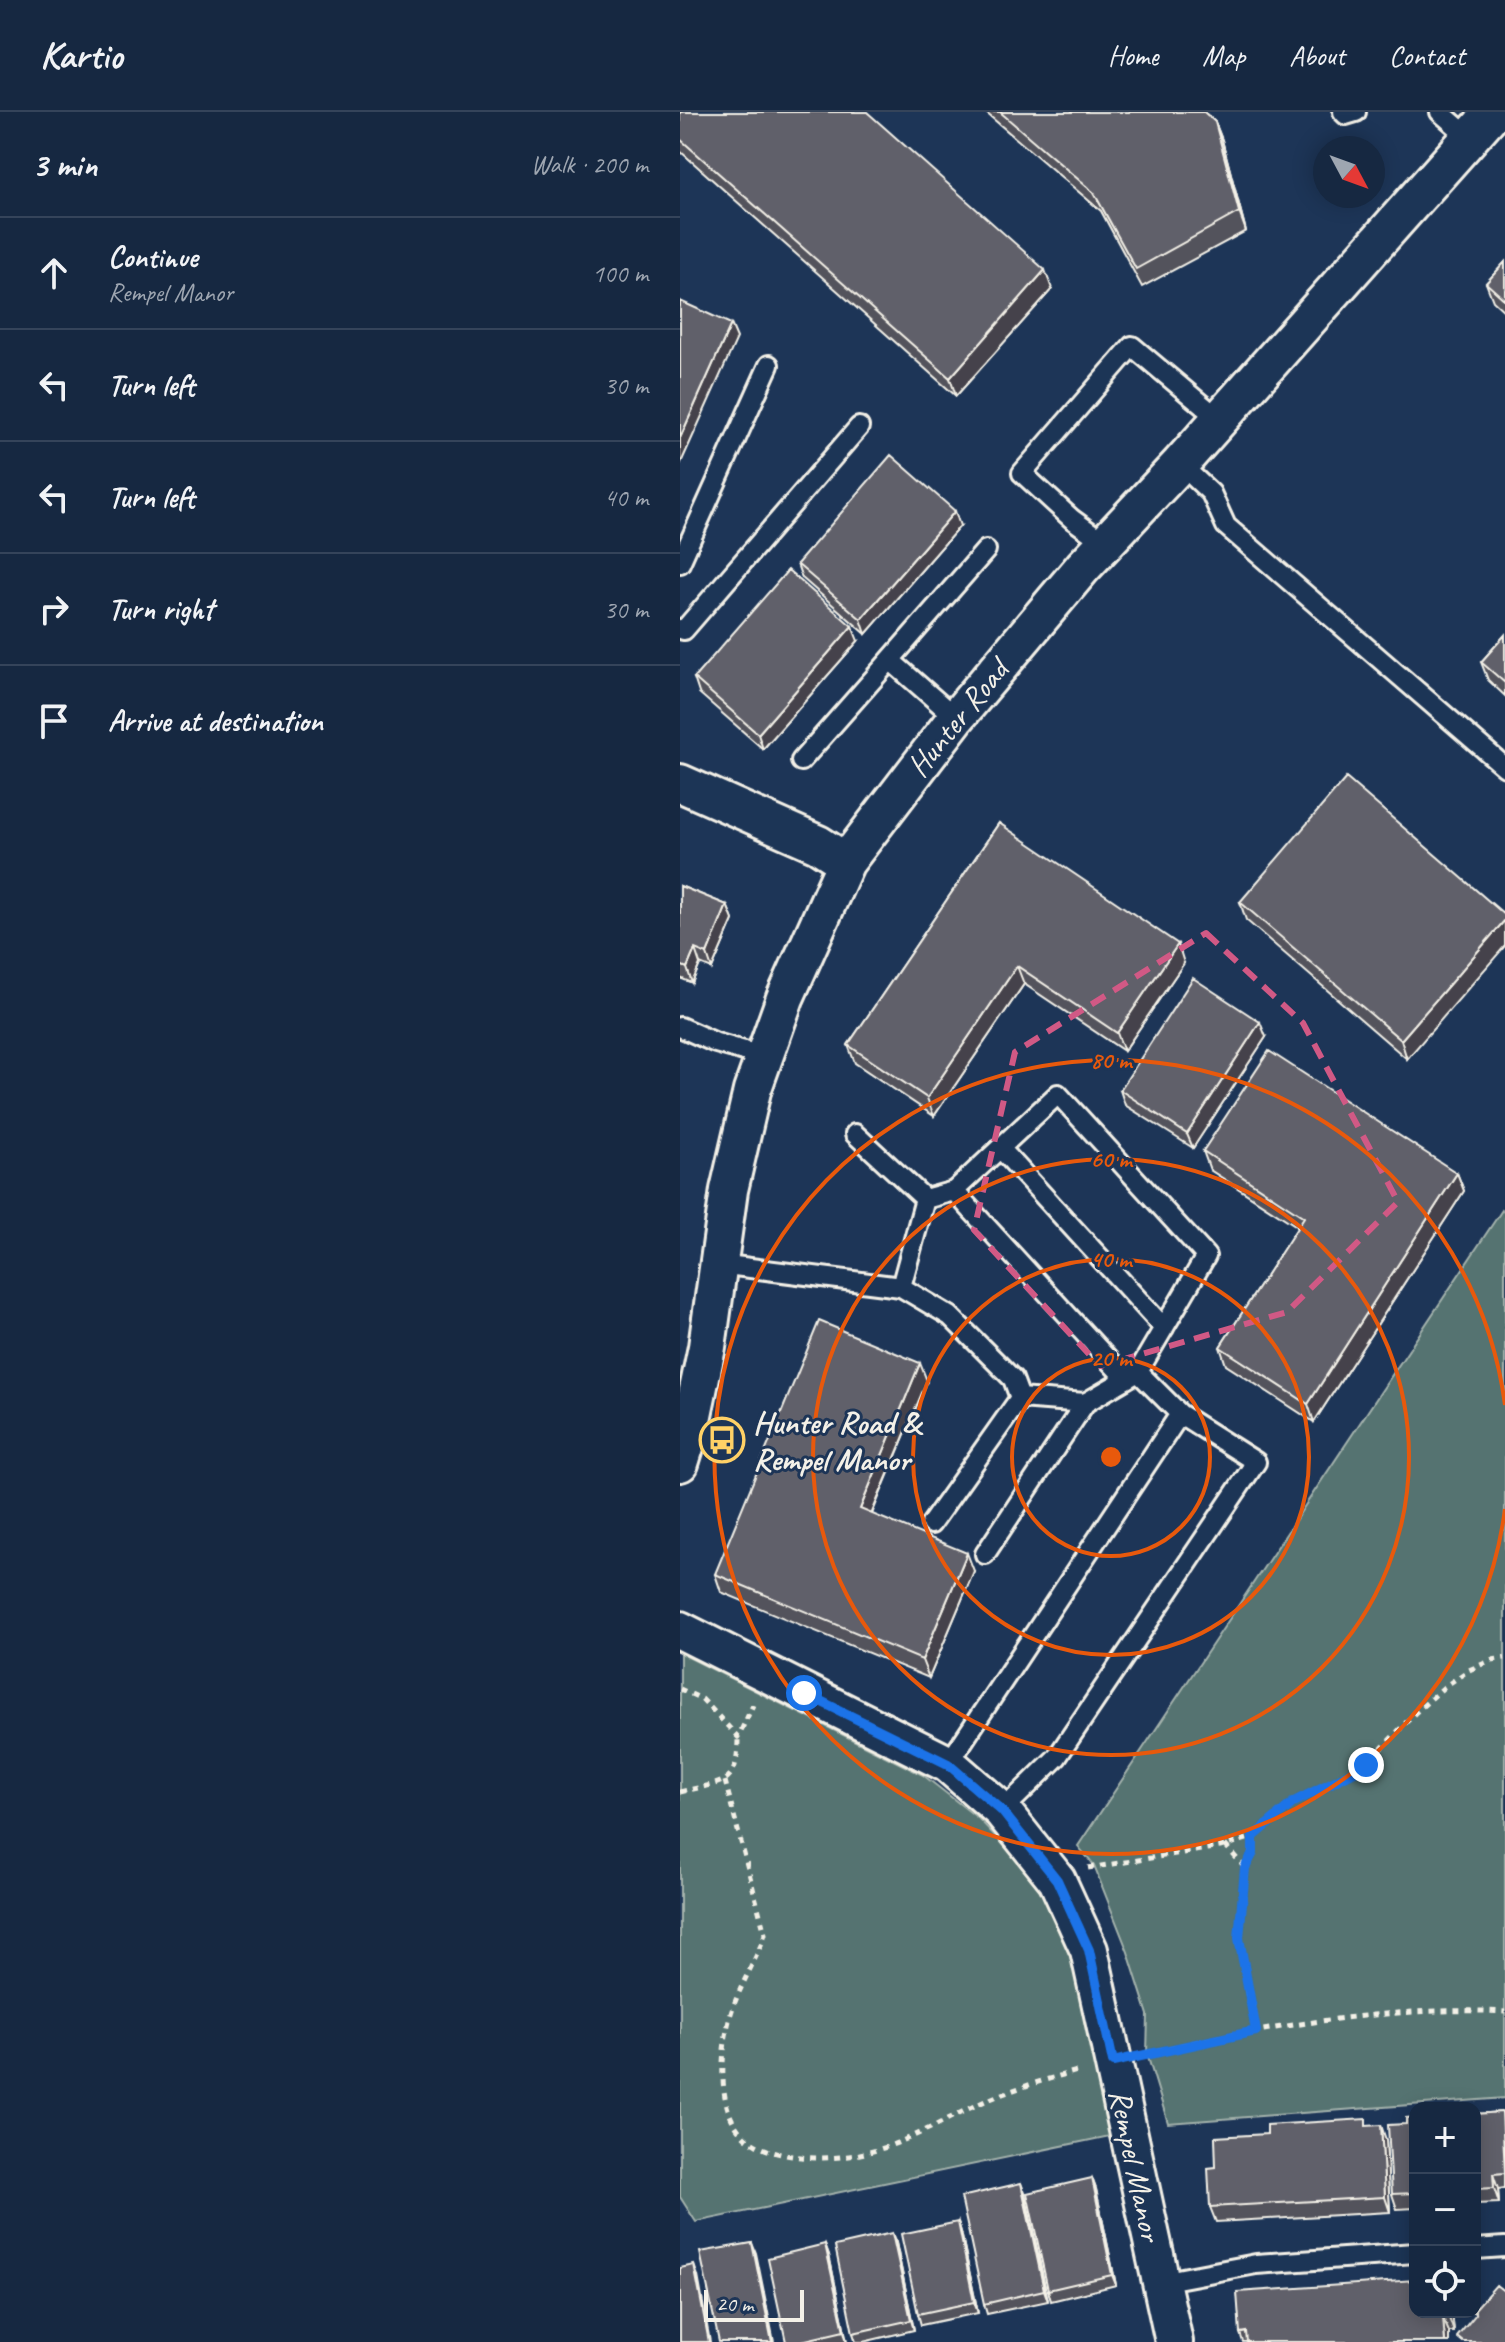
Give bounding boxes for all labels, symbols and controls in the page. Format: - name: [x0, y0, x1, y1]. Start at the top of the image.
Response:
- text: Kartio: [40, 32, 122, 79]
- text: Home: [1108, 38, 1158, 73]
- text: Map: [1202, 38, 1245, 73]
- text: About: [1289, 38, 1345, 73]
- text: Contact: [1389, 38, 1465, 73]
- north arrow: [1313, 136, 1385, 208]
- text: 3 min: [32, 143, 97, 186]
- text: Walk · 200 m: [531, 148, 648, 181]
- text: Continue: [108, 238, 198, 276]
- icon: ahead: [32, 251, 76, 295]
- text: 100 m: [592, 257, 648, 290]
- text: Rempel Manor: [108, 276, 233, 309]
- icon: left: [32, 363, 76, 407]
- text: Turn left: [108, 366, 195, 404]
- text: 30 m: [604, 369, 648, 402]
- icon: left: [32, 475, 76, 519]
- text: Turn left: [108, 478, 195, 516]
- text: 40 m: [604, 481, 648, 514]
- icon: right: [32, 587, 76, 631]
- text: Turn right: [108, 590, 213, 628]
- text: 30 m: [604, 593, 648, 626]
- street label: Hunter Road: [898, 648, 1020, 785]
- icon: arrive: [32, 699, 76, 743]
- text: Arrive at destination: [108, 702, 323, 740]
- text: 80 m: [1090, 1045, 1134, 1075]
- text: 60 m: [1090, 1144, 1134, 1174]
- text: 40 m: [1090, 1244, 1134, 1274]
- text: 20 m: [1090, 1343, 1134, 1373]
- place label: Hunter Road & Rempel Manor: [753, 1402, 924, 1480]
- bus stop icon: Hunter Road & Rempel Manor: [698, 1416, 746, 1464]
- centre of rings: [1097, 1443, 1125, 1471]
- route start: [786, 1675, 822, 1711]
- route end: [1348, 1747, 1384, 1783]
- street label: Rempel Manor: [1099, 2085, 1172, 2247]
- map controls: [1409, 2102, 1481, 2318]
- button: +: [1409, 2102, 1481, 2174]
- button: −: [1409, 2174, 1481, 2246]
- button: locate: [1409, 2246, 1481, 2318]
- scale bar: [704, 2286, 804, 2322]
- text: 20 m: [716, 2290, 753, 2318]

